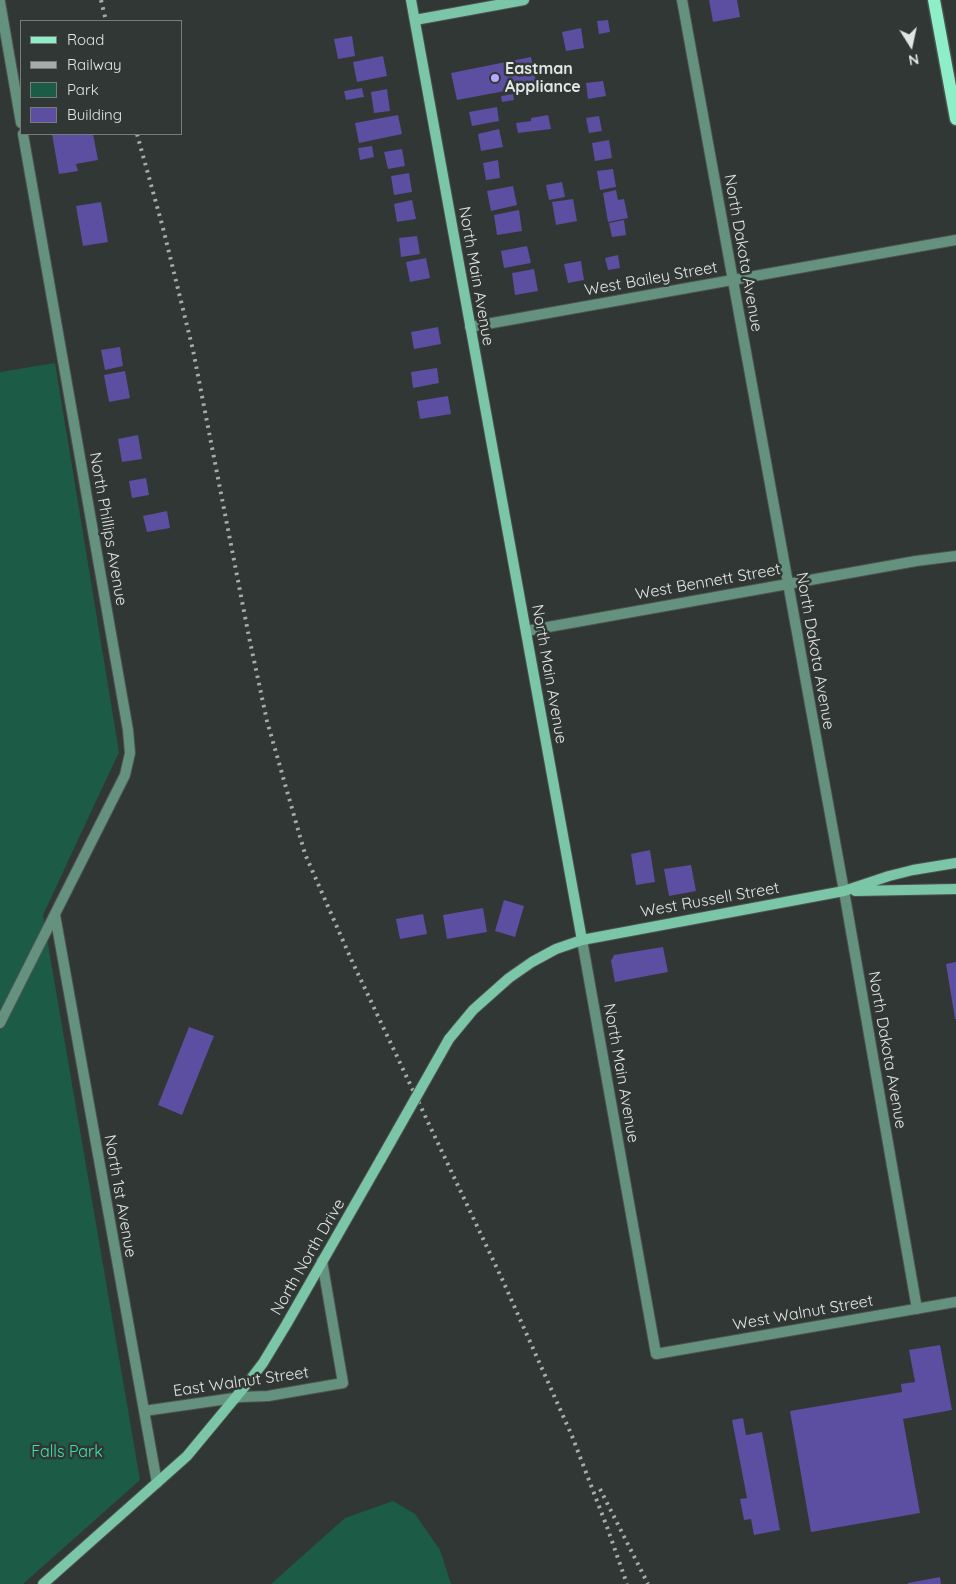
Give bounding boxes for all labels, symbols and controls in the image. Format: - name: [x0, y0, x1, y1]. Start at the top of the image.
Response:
- legend: [20, 20, 182, 135]
- north arrow: [886, 20, 936, 70]
- text: Road: [67, 30, 104, 49]
- text: N: [907, 50, 920, 70]
- text: Railway: [67, 55, 122, 74]
- place label: Eastman Appliance: [505, 59, 581, 97]
- marker: Eastman Appliance: [489, 72, 501, 84]
- text: Park: [67, 80, 99, 99]
- text: Building: [67, 105, 122, 124]
- street label: North Dakota Avenue: [720, 173, 766, 333]
- street label: North Main Avenue: [454, 205, 498, 347]
- street label: West Bailey Street: [583, 258, 719, 300]
- street label: North Phillips Avenue: [85, 451, 131, 607]
- street label: West Bennett Street: [634, 560, 782, 604]
- street label: North Dakota Avenue: [792, 571, 838, 731]
- street label: North Main Avenue: [527, 603, 571, 745]
- street label: West Russell Street: [639, 878, 781, 922]
- street label: North Dakota Avenue: [864, 970, 910, 1130]
- street label: North Main Avenue: [599, 1002, 643, 1144]
- street label: North 1st Avenue: [100, 1133, 140, 1259]
- street label: North North Drive: [267, 1195, 349, 1319]
- street label: West Walnut Street: [731, 1291, 875, 1335]
- street label: East Walnut Street: [172, 1363, 310, 1401]
- park label: Falls Park: [31, 1442, 103, 1462]

